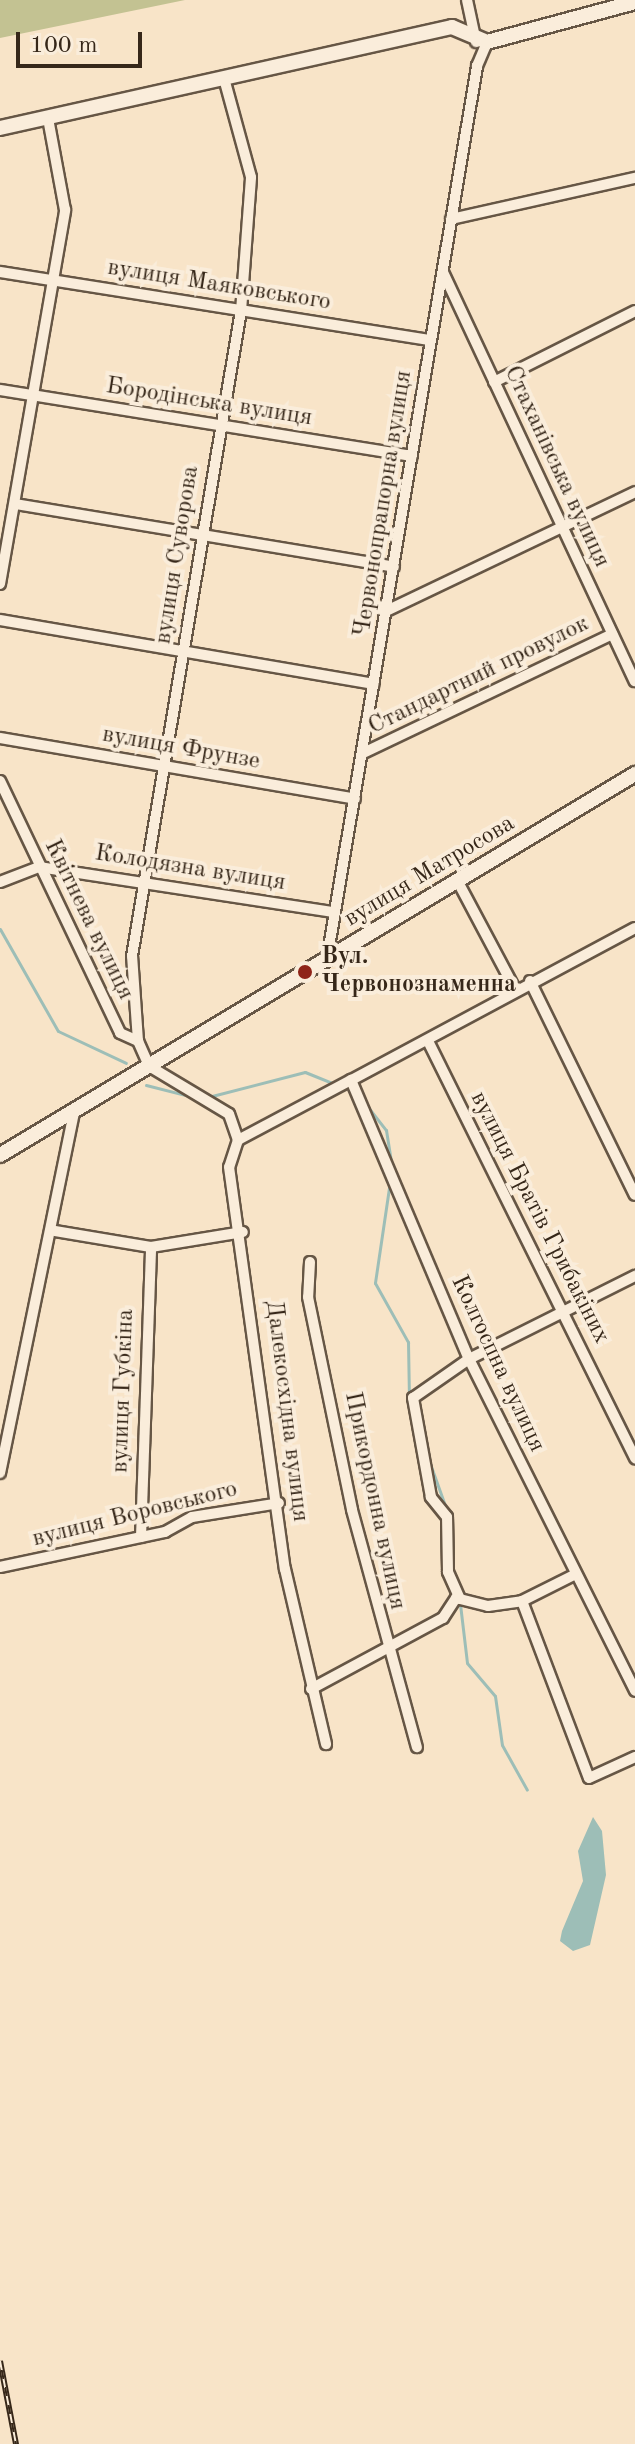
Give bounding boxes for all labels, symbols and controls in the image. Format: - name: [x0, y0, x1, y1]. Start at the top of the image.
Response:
- scale bar: [20, 16, 146, 66]
- text: 100 m: [30, 34, 98, 58]
- street label: вулиця Маяковського: [105, 254, 333, 318]
- street label: Стаханівська вулиця: [497, 362, 615, 572]
- street label: Червонопрапорна вулиця: [349, 369, 419, 639]
- street label: Бородінська вулиця: [104, 372, 314, 434]
- street label: вулиця Суворова: [150, 464, 206, 646]
- street label: Стандартний провулок: [364, 610, 594, 742]
- street label: вулиця Фрунзе: [100, 721, 262, 777]
- street label: вулиця Матросова: [340, 810, 520, 934]
- street label: Квітнева вулиця: [37, 835, 139, 1005]
- street label: Колодязна вулиця: [93, 840, 287, 898]
- place label: Вул. Червонознаменна: [321, 944, 516, 1000]
- marker: Вул. Червонознаменна: [296, 963, 314, 981]
- street label: вулиця Братів Грибакіних: [463, 1087, 615, 1349]
- street label: Колгоспна вулиця: [443, 1271, 551, 1457]
- street label: Далекосхідна вулиця: [258, 1299, 314, 1523]
- street label: вулиця Губкіна: [107, 1309, 141, 1473]
- street label: Прикордонна вулиця: [337, 1389, 411, 1613]
- street label: вулиця Воровського: [30, 1476, 240, 1554]

